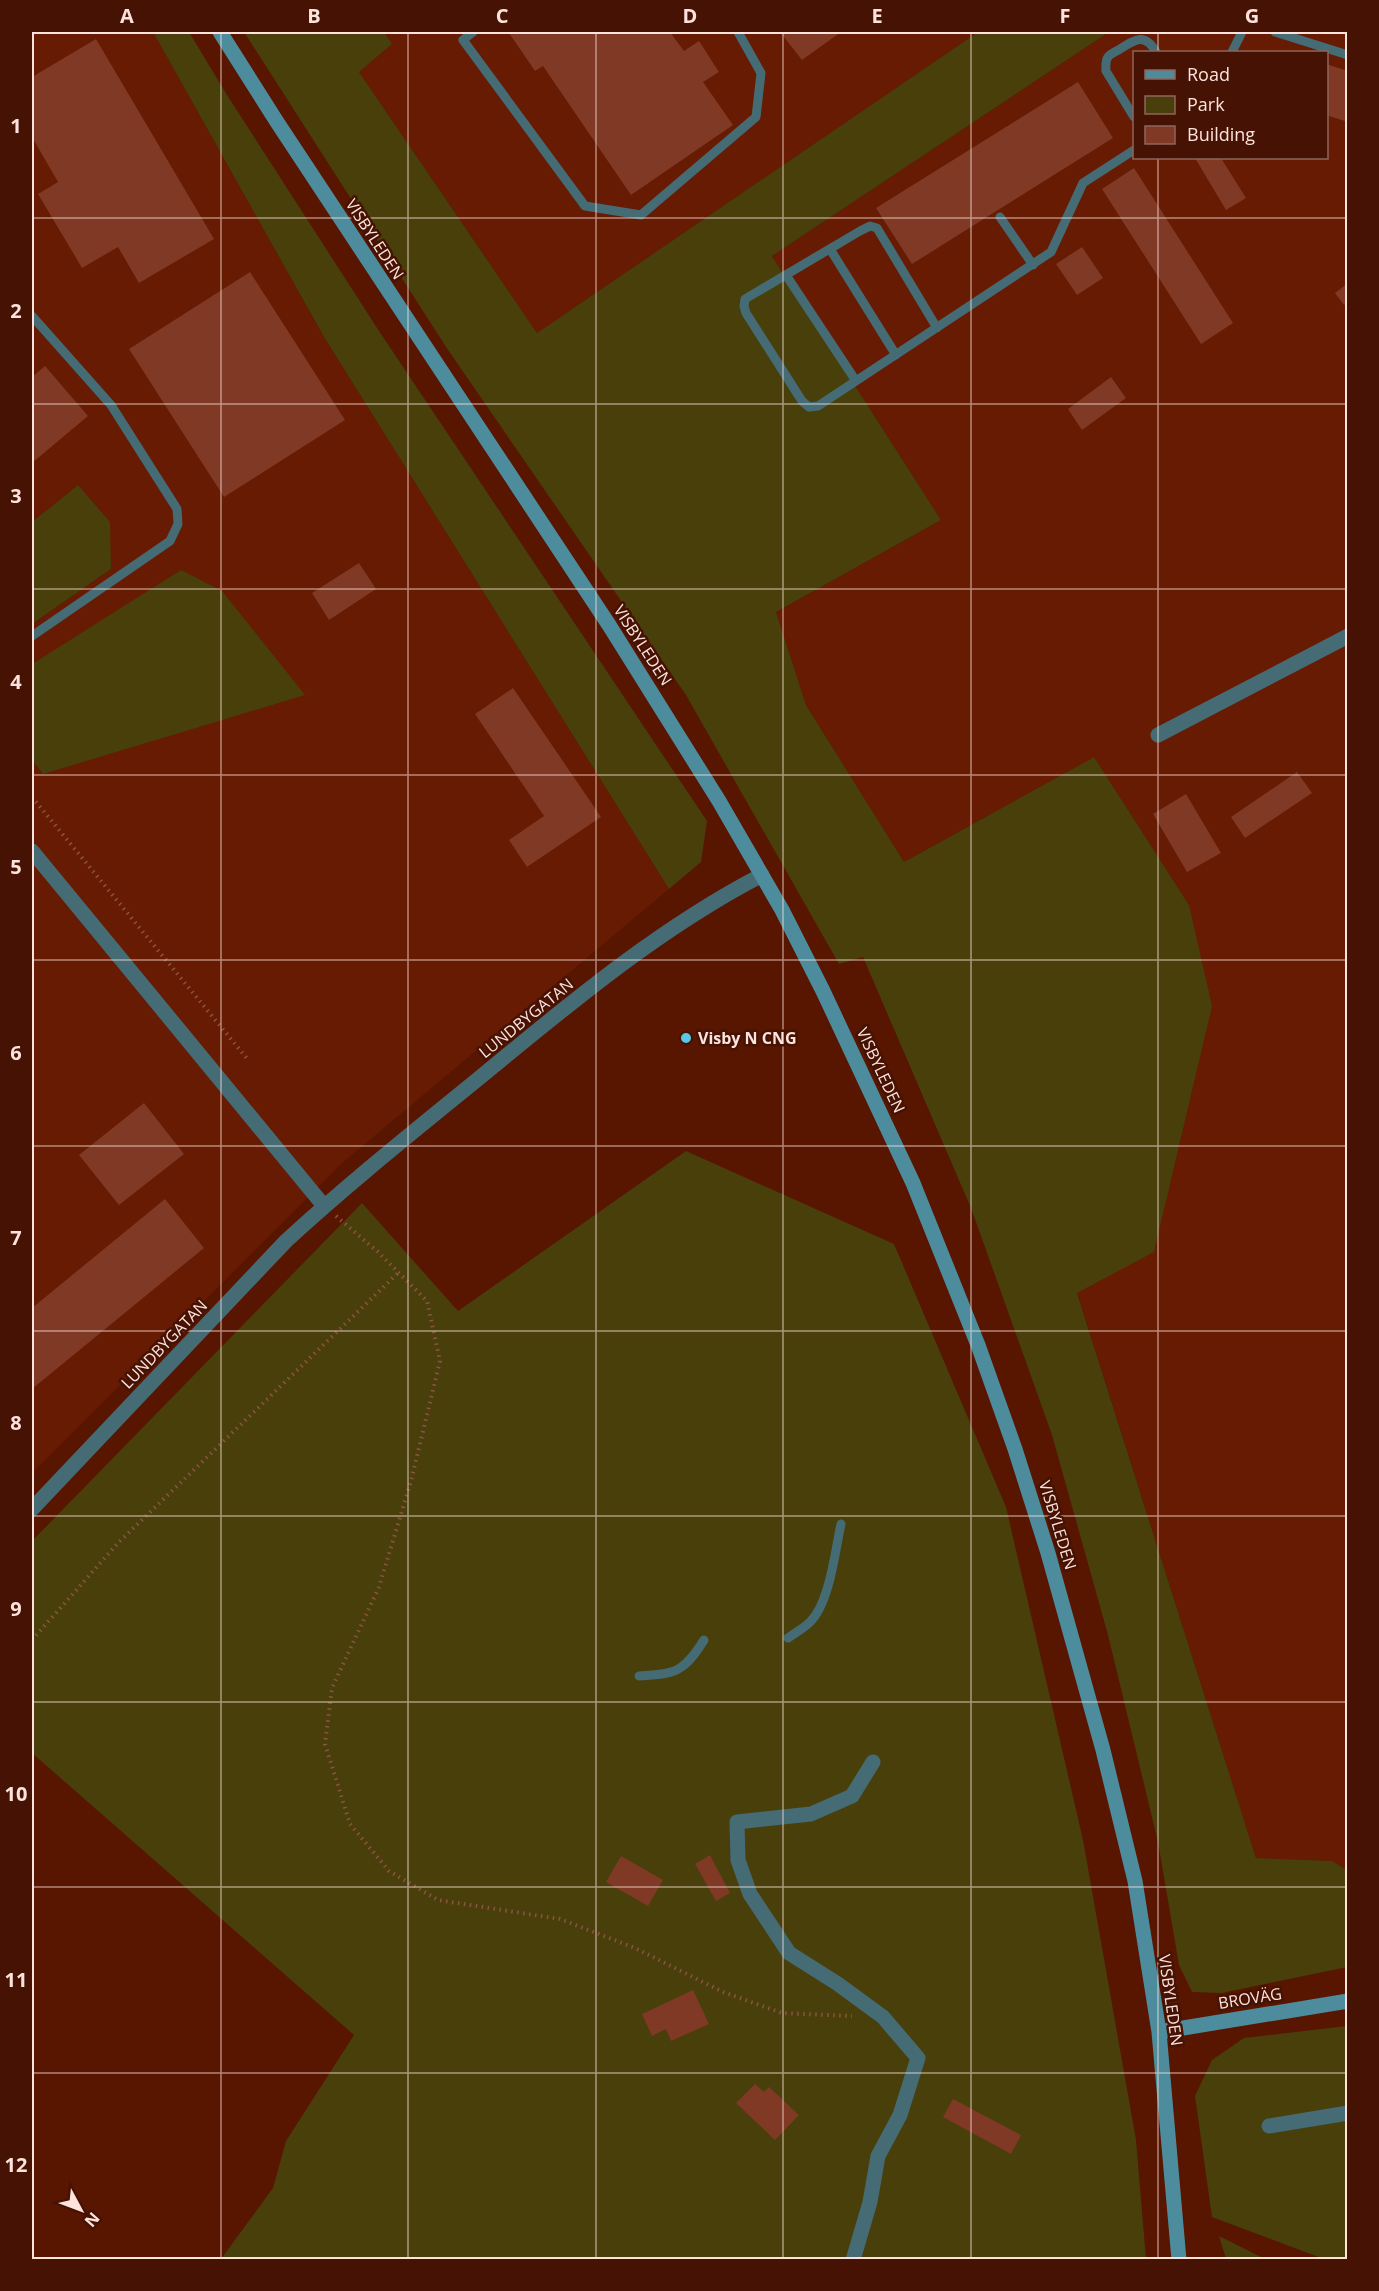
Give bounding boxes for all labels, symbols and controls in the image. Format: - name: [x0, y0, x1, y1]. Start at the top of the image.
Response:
- text: A: [120, 2, 134, 29]
- text: B: [307, 2, 321, 29]
- text: C: [496, 2, 509, 29]
- text: D: [683, 2, 697, 29]
- text: E: [871, 2, 883, 29]
- text: F: [1060, 2, 1070, 29]
- text: G: [1245, 2, 1259, 29]
- legend: [1133, 51, 1328, 159]
- text: Road: [1187, 62, 1230, 86]
- text: Park: [1187, 92, 1225, 116]
- text: 1: [10, 112, 22, 139]
- text: Building: [1187, 122, 1255, 146]
- street label: VISBYLEDEN: [341, 194, 409, 284]
- text: 2: [10, 297, 22, 324]
- text: 3: [10, 482, 22, 509]
- street label: VISBYLEDEN: [609, 600, 677, 690]
- text: 4: [10, 668, 22, 695]
- text: 5: [10, 853, 22, 880]
- street label: LUNDBYGATAN: [474, 973, 578, 1063]
- street label: VISBYLEDEN: [852, 1024, 910, 1116]
- place label: Visby N CNG: [698, 1027, 797, 1049]
- marker: Visby N CNG: [679, 1031, 693, 1045]
- text: 6: [10, 1039, 22, 1066]
- text: 7: [10, 1224, 22, 1251]
- street label: LUNDBYGATAN: [116, 1295, 212, 1393]
- text: 8: [10, 1409, 22, 1436]
- street label: VISBYLEDEN: [1034, 1478, 1082, 1572]
- text: 9: [10, 1595, 22, 1622]
- text: 10: [5, 1780, 27, 1807]
- street label: VISBYLEDEN: [1154, 1953, 1188, 2047]
- text: 11: [5, 1966, 27, 1993]
- street label: BROVÄG: [1217, 1982, 1283, 2014]
- text: 12: [5, 2151, 27, 2178]
- north arrow: [51, 2180, 111, 2240]
- text: N: [80, 2208, 105, 2232]

